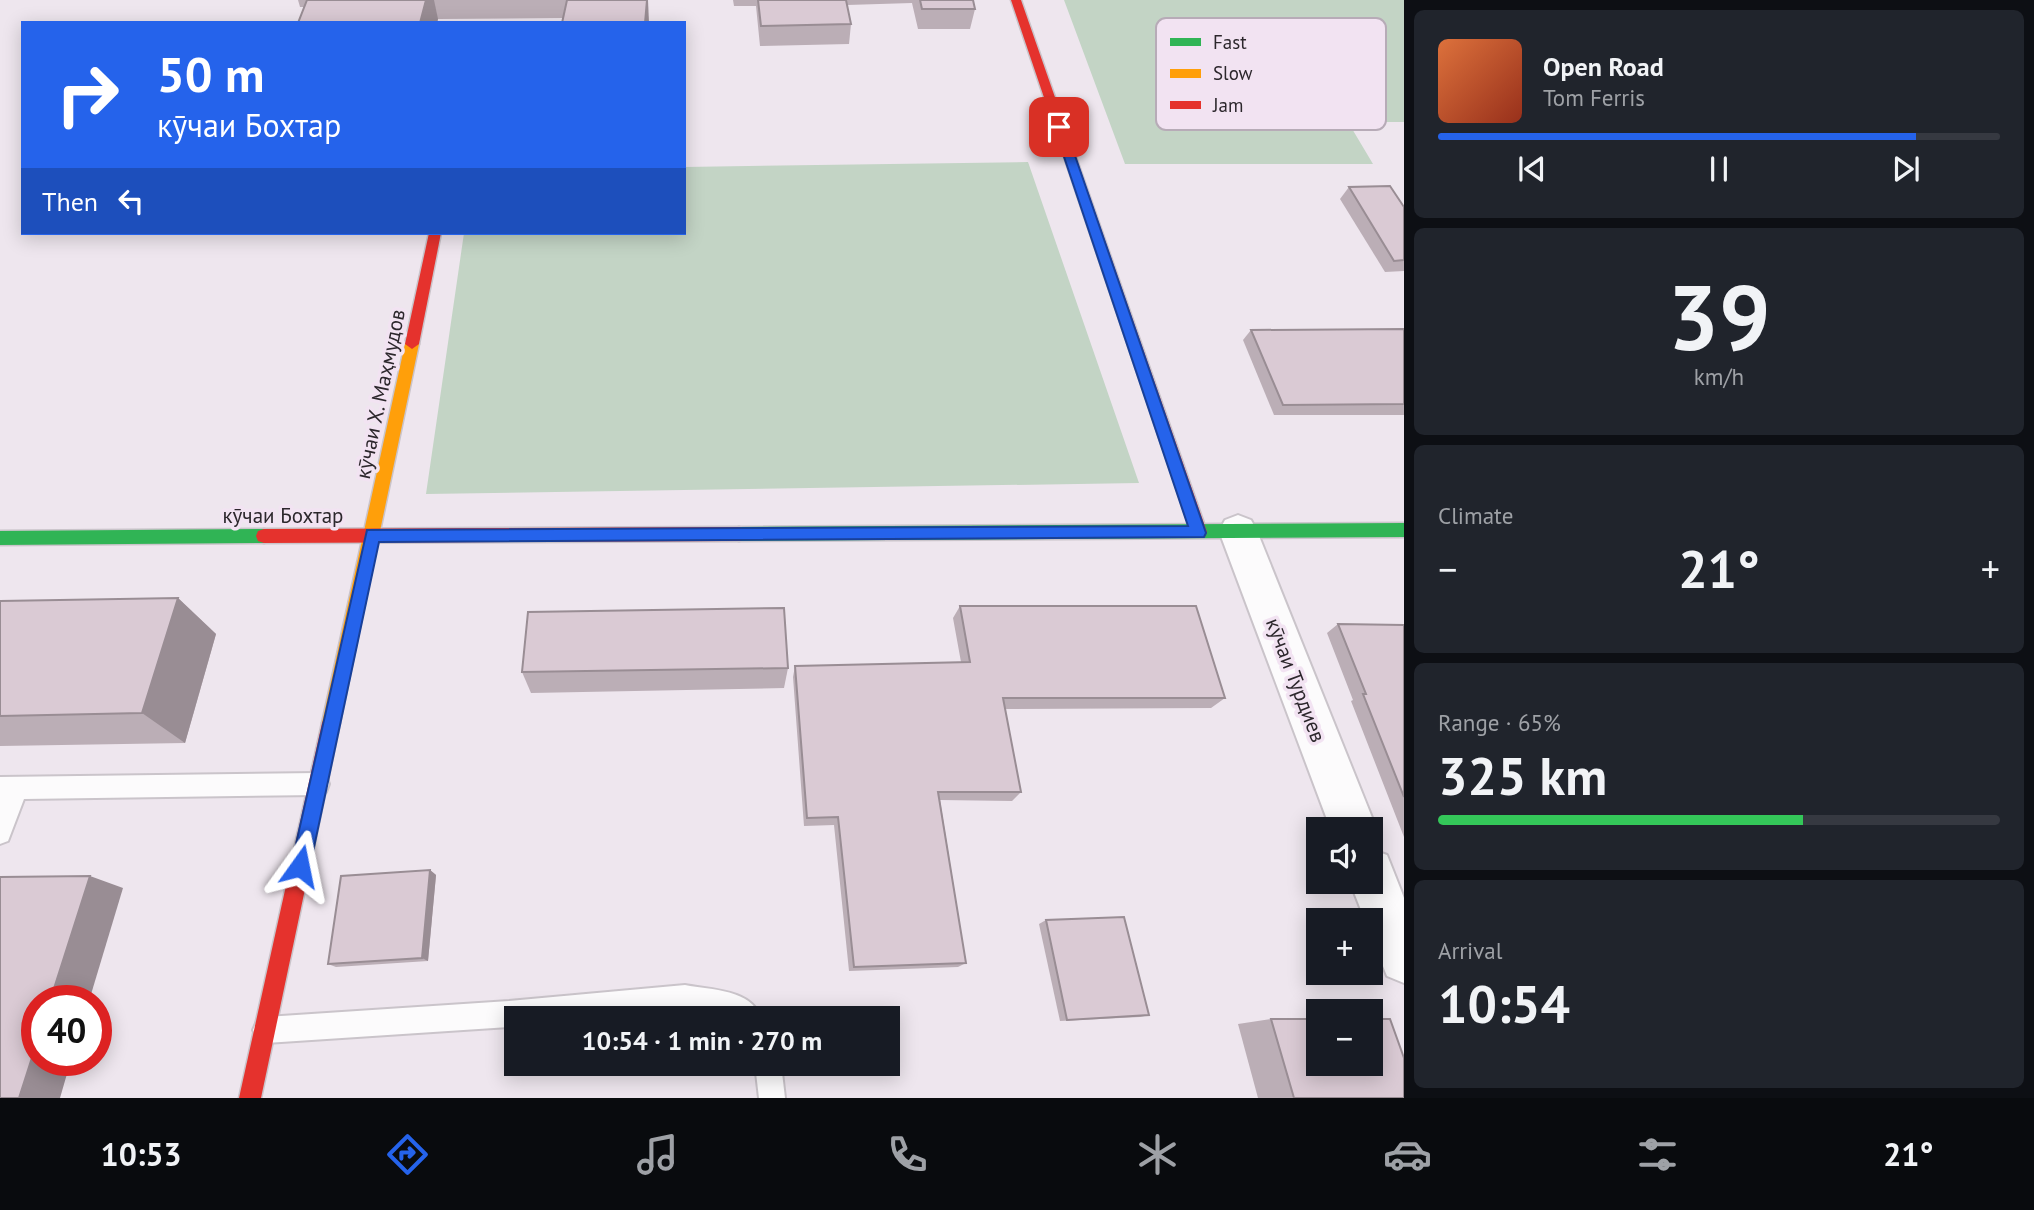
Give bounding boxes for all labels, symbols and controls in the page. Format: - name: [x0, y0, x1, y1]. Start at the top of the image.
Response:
- legend: [1156, 18, 1386, 130]
- text: Fast: [1213, 30, 1247, 54]
- text: 50 m: [157, 42, 264, 106]
- icon: right: [42, 49, 133, 140]
- text: Open Road: [1543, 50, 1664, 83]
- text: Slow: [1213, 61, 1253, 85]
- text: Tom Ferris: [1543, 83, 1645, 112]
- text: Jam: [1212, 93, 1243, 117]
- pin: [1029, 97, 1089, 157]
- text: кӯчаи Бохтар: [157, 104, 341, 146]
- icon: arrive: [1040, 108, 1078, 146]
- icon: previous: [1513, 150, 1551, 188]
- icon: pause: [1700, 150, 1738, 188]
- icon: next: [1887, 150, 1925, 188]
- icon: left: [112, 182, 150, 220]
- text: Then: [42, 185, 98, 218]
- text: 39: [1667, 257, 1771, 375]
- street label: кӯчаи Х. Маҳмудов: [349, 307, 411, 481]
- text: km/h: [1694, 362, 1744, 391]
- text: Climate: [1438, 501, 1513, 530]
- street label: кӯчаи Бохтар: [223, 502, 343, 529]
- text: 21°: [1678, 535, 1760, 602]
- text: −: [1438, 544, 1457, 593]
- text: +: [1981, 544, 2000, 593]
- street label: кӯчаи Турдиев: [1260, 614, 1332, 746]
- text: Range · 65%: [1438, 708, 1561, 737]
- text: 325 km: [1438, 742, 1607, 809]
- map controls: [1306, 817, 1383, 1076]
- button: sound: [1306, 817, 1383, 894]
- position arrow: [263, 829, 337, 903]
- button: +: [1306, 908, 1383, 985]
- text: Arrival: [1438, 936, 1502, 965]
- text: 10:54: [1438, 970, 1570, 1037]
- speed limit sign: 40: [21, 985, 112, 1076]
- button: −: [1306, 999, 1383, 1076]
- text: 10:54 · 1 min · 270 m: [582, 1024, 822, 1057]
- icon: directions: [383, 1130, 432, 1179]
- icon: music: [633, 1130, 682, 1179]
- icon: phone: [883, 1130, 932, 1179]
- icon: climate: [1133, 1130, 1182, 1179]
- icon: car: [1383, 1130, 1432, 1179]
- icon: filters: [1633, 1130, 1682, 1179]
- text: 10:53: [101, 1133, 182, 1175]
- text: 21°: [1883, 1133, 1933, 1175]

